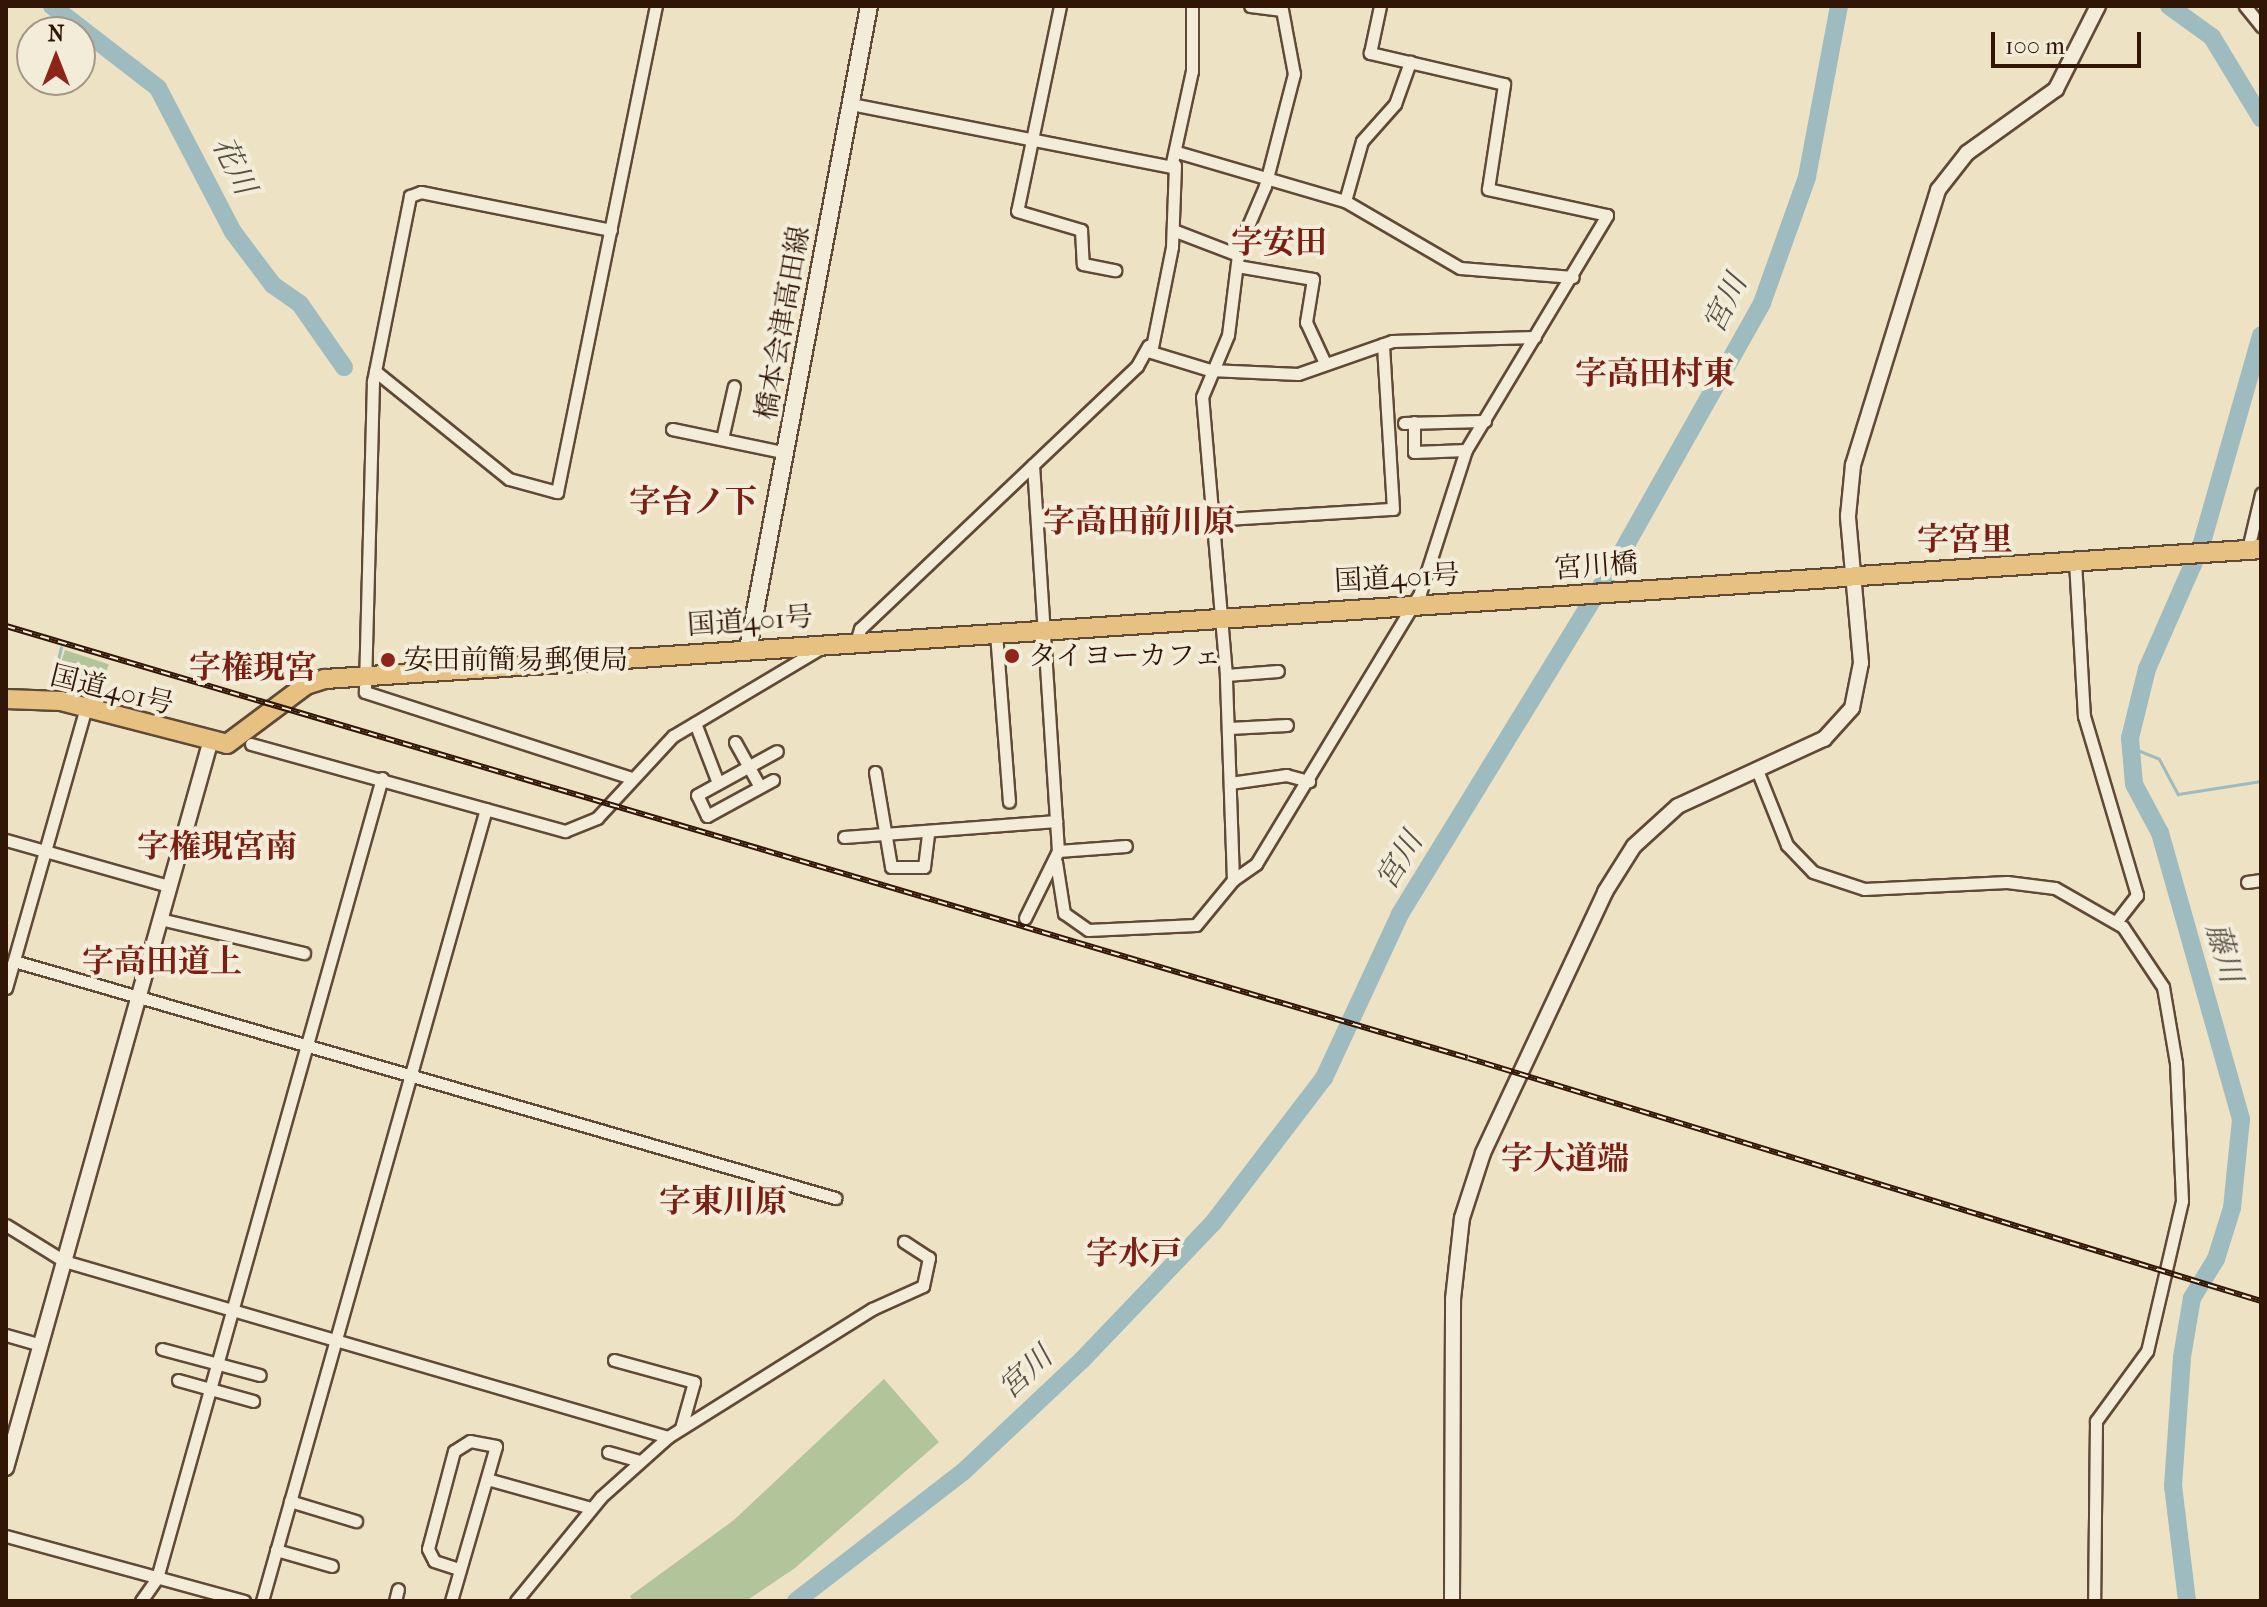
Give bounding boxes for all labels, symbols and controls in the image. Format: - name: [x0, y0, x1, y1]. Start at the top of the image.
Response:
- north arrow: [16, 16, 96, 96]
- scale bar: [1995, 16, 2145, 66]
- text: N: [48, 21, 64, 47]
- text: 100 m: [2005, 32, 2065, 60]
- water label: 花川: [204, 131, 262, 201]
- street label: 橋本会津高田線: [749, 224, 817, 422]
- district label: 字安田: [1231, 224, 1327, 262]
- water label: 宮川: [1697, 269, 1755, 339]
- district label: 字高田村東: [1575, 355, 1735, 393]
- district label: 字台ノ下: [629, 483, 757, 521]
- district label: 字高田前川原: [1043, 503, 1235, 541]
- district label: 字宮里: [1917, 521, 2013, 559]
- street label: 宮川橋: [1553, 546, 1639, 586]
- street label: 国道401号: [1333, 558, 1461, 598]
- street label: 国道401号: [686, 600, 814, 642]
- place label: タイヨーカフェ: [1028, 639, 1224, 673]
- place label: 安田前簡易郵便局: [404, 643, 628, 677]
- marker: タイヨーカフェ: [1003, 647, 1021, 665]
- district label: 字権現宮: [189, 649, 317, 687]
- marker: 安田前簡易郵便局: [379, 651, 397, 669]
- street label: 国道401号: [47, 658, 177, 722]
- water label: 宮川: [1369, 826, 1431, 896]
- district label: 字権現宮南: [137, 828, 297, 866]
- water label: 藤川: [2197, 919, 2249, 987]
- district label: 字高田道上: [82, 943, 242, 981]
- district label: 字大道端: [1501, 1140, 1629, 1178]
- district label: 字東川原: [659, 1183, 787, 1221]
- district label: 字水戸: [1086, 1235, 1182, 1273]
- water label: 宮川: [992, 1339, 1060, 1407]

